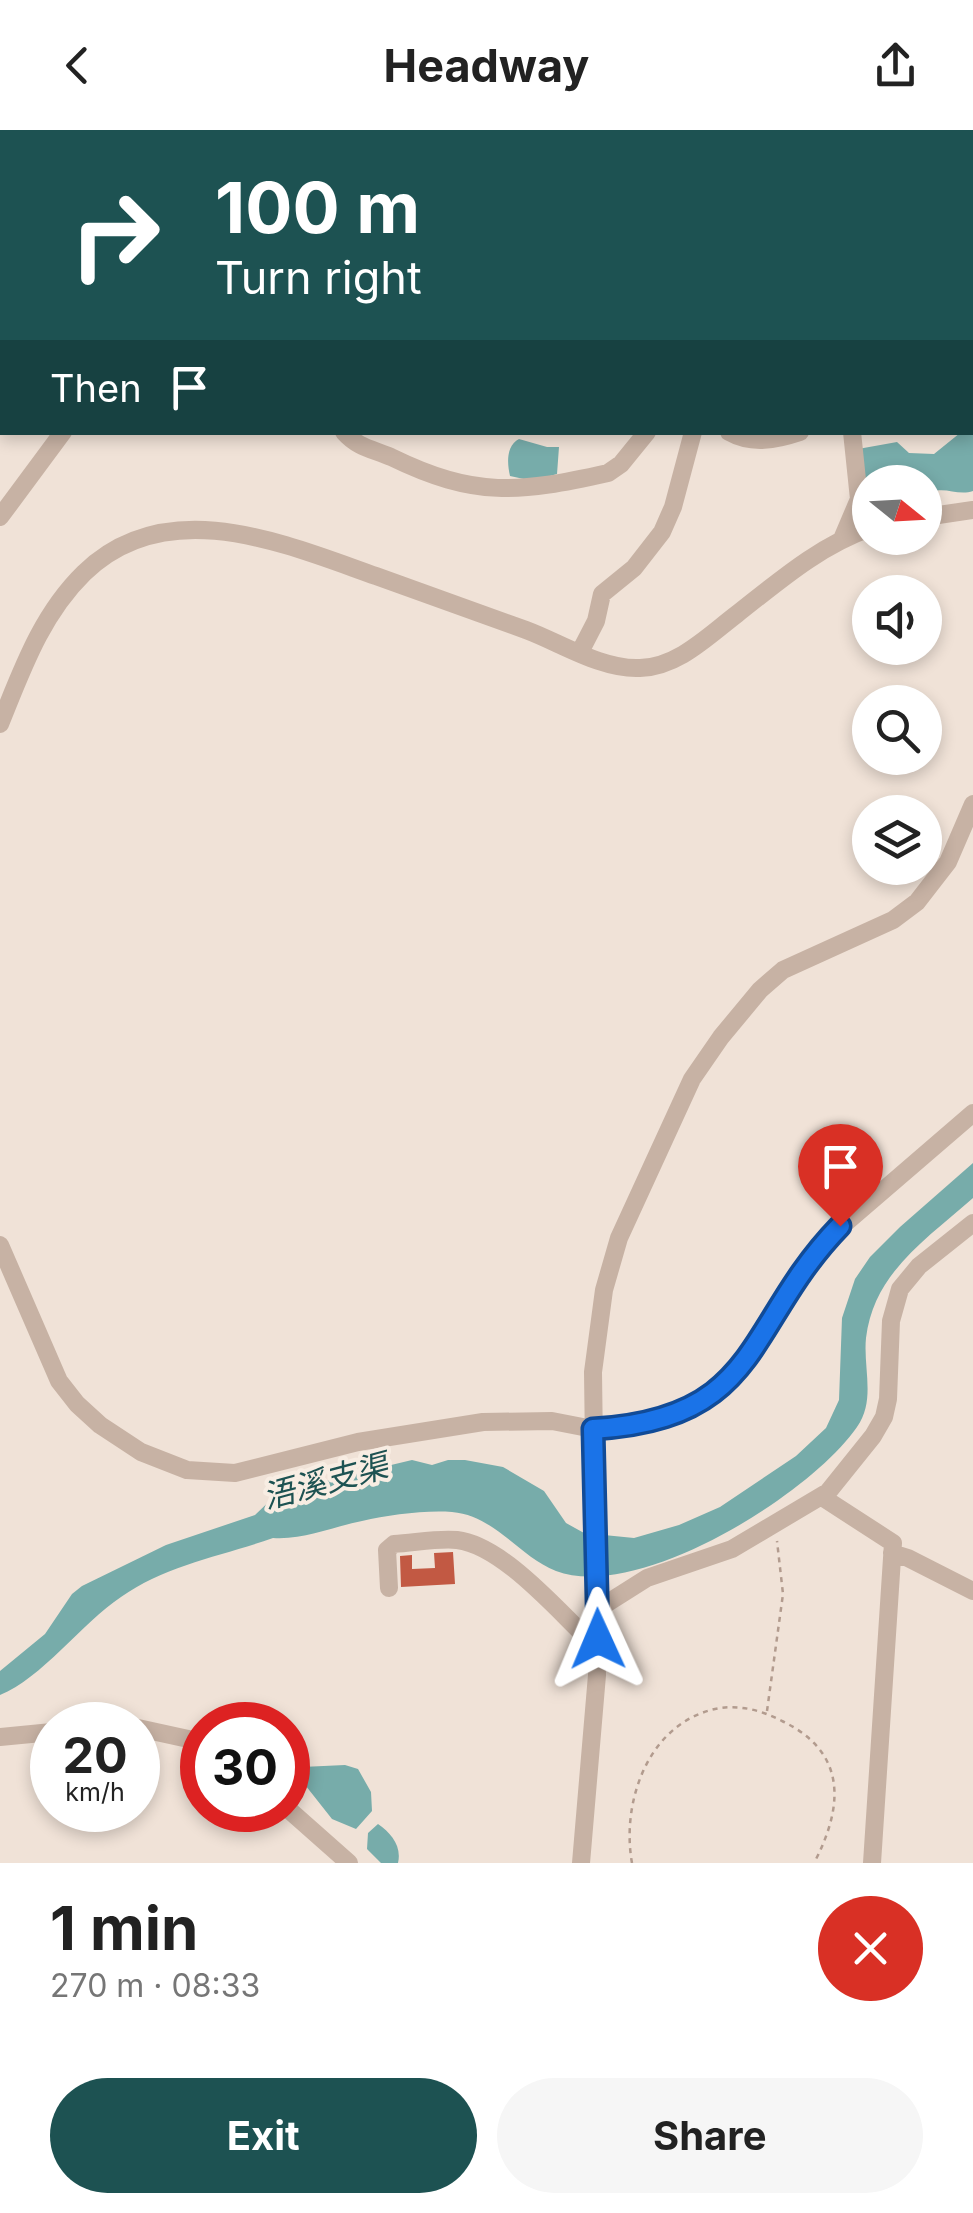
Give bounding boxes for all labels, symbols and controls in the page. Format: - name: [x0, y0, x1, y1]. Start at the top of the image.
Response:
- icon: back: [50, 38, 105, 93]
- text: Headway: [384, 38, 589, 93]
- icon: share: [868, 38, 923, 93]
- text: 100 m: [215, 165, 420, 250]
- icon: right: [50, 170, 180, 300]
- text: Turn right: [215, 250, 422, 305]
- icon: arrive: [162, 360, 217, 415]
- text: Then: [50, 365, 142, 411]
- north arrow: [852, 465, 942, 555]
- map controls: [852, 465, 942, 885]
- button: sound: [852, 575, 942, 665]
- button: search: [852, 685, 942, 775]
- button: layers: [852, 795, 942, 885]
- pin: [798, 1124, 883, 1227]
- icon: arrive: [813, 1139, 868, 1194]
- water label: 浯溪支渠: [258, 1445, 396, 1516]
- position arrow: [546, 1587, 650, 1691]
- speed limit sign: 30: [180, 1702, 310, 1832]
- text: 20: [62, 1725, 128, 1785]
- text: km/h: [65, 1777, 125, 1807]
- text: 1 min: [50, 1892, 198, 1964]
- button: close: [818, 1896, 923, 2001]
- text: 270 m · 08:33: [50, 1966, 260, 2005]
- button: Exit: [50, 2078, 477, 2193]
- button: Share: [497, 2078, 923, 2193]

